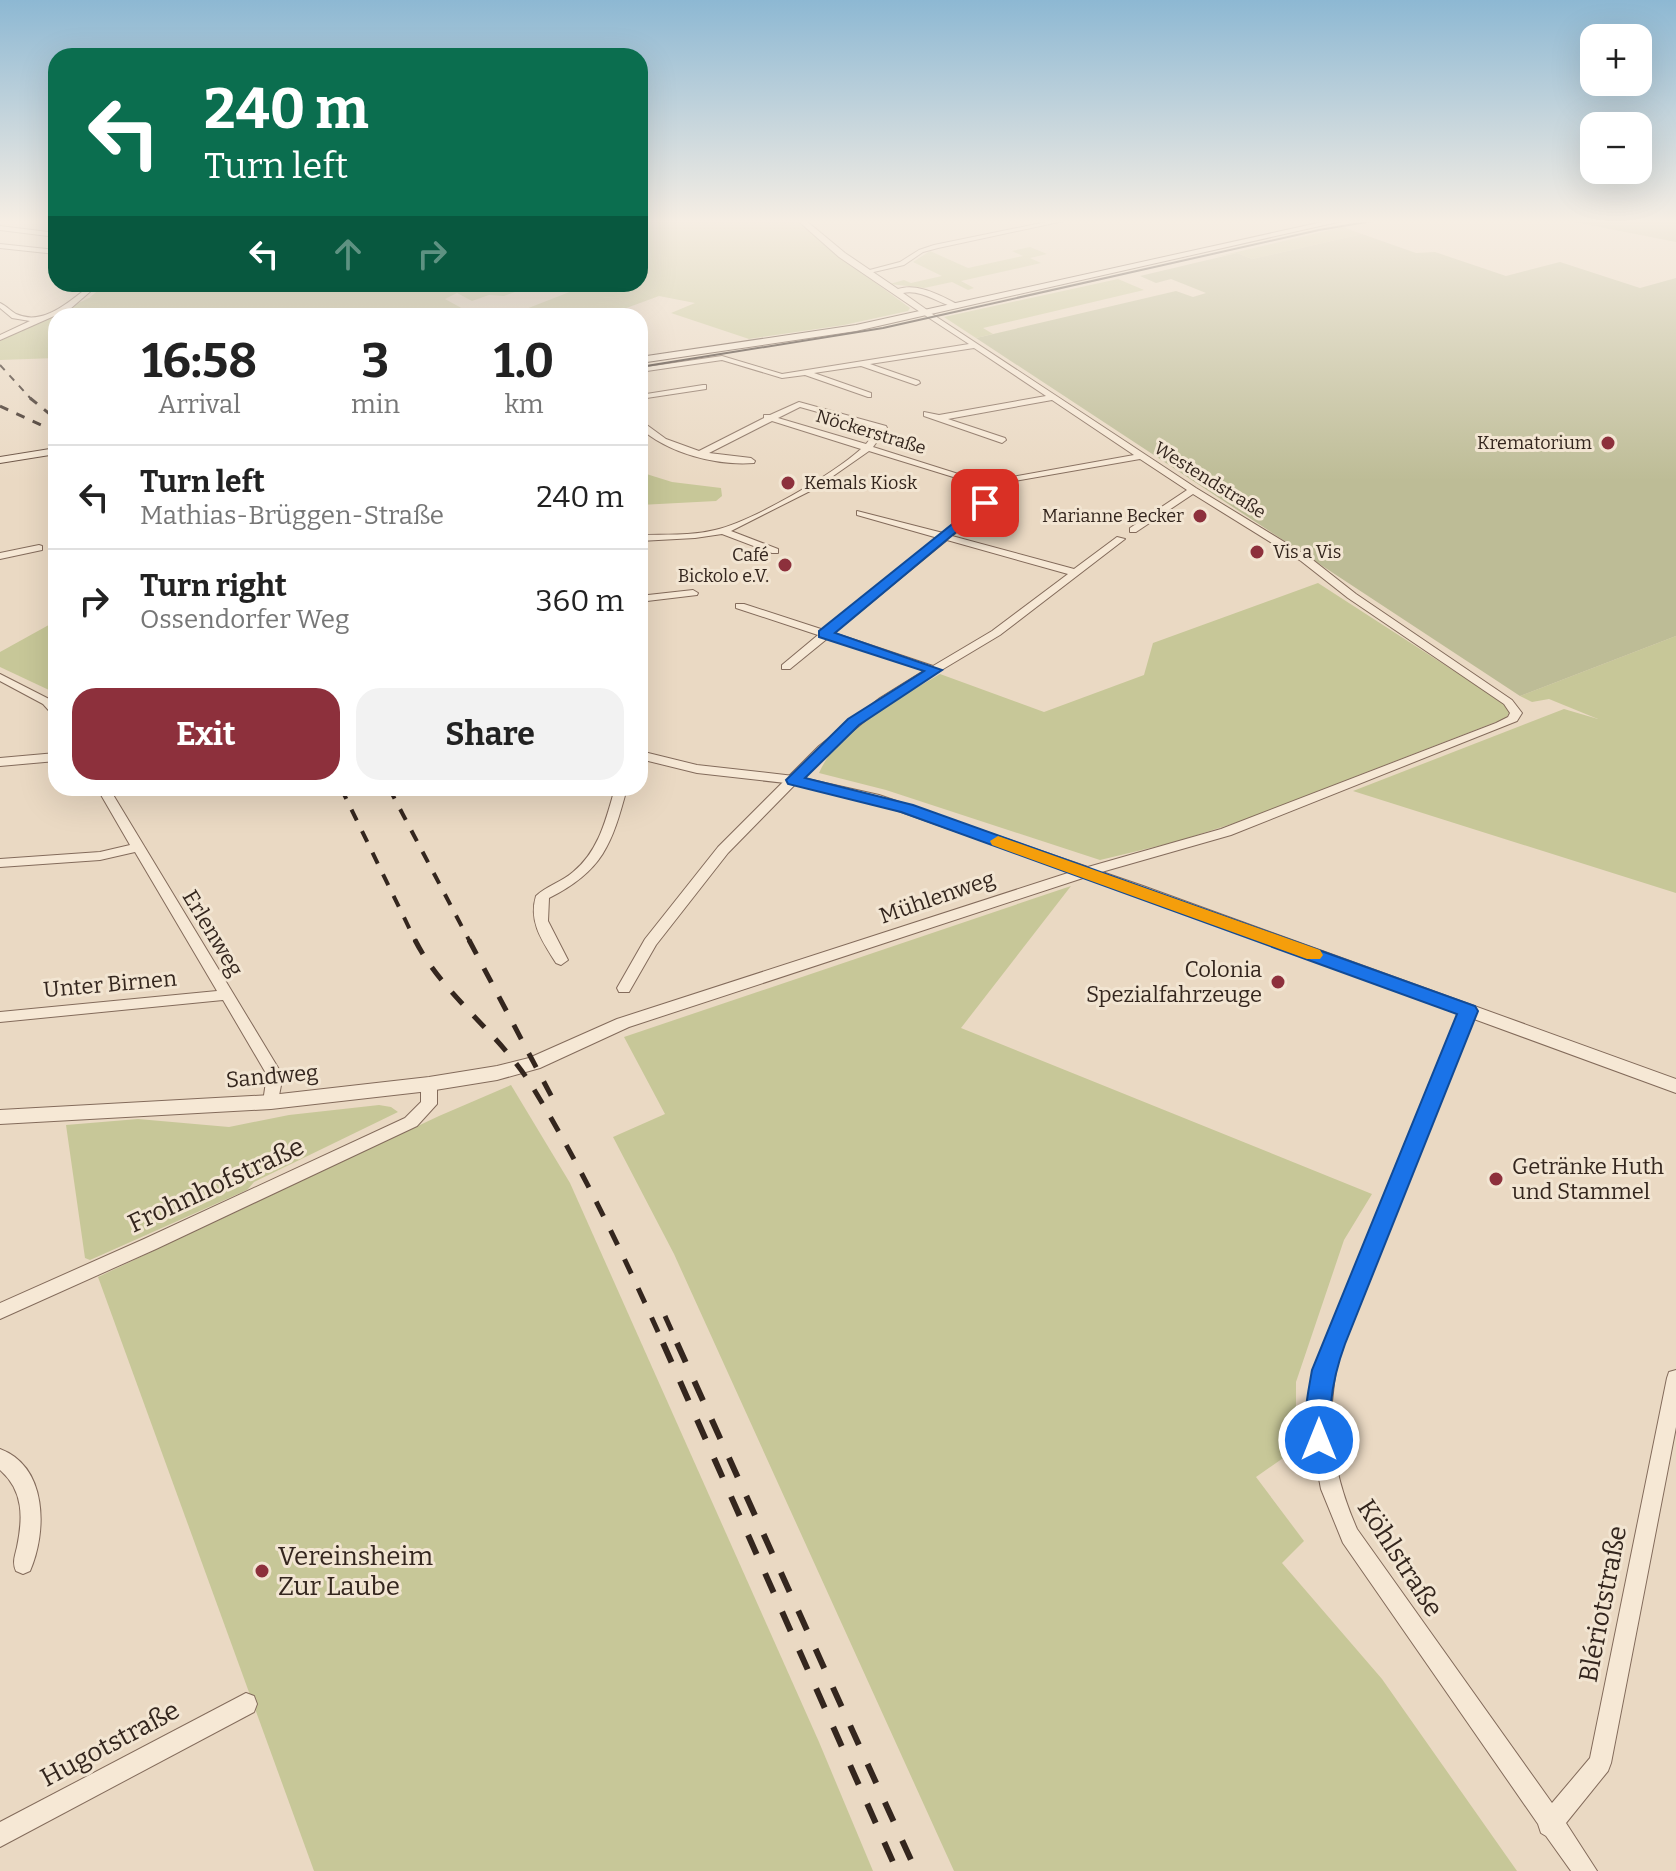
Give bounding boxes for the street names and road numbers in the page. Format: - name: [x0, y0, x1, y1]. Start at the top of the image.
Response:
- street label: Nöckerstraße: [813, 405, 929, 459]
- street label: Westendstraße: [1150, 437, 1270, 523]
- street label: Mühlenweg: [876, 865, 998, 929]
- street label: Erlenweg: [177, 885, 249, 981]
- street label: Unter Birnen: [42, 965, 178, 1003]
- street label: Sandweg: [225, 1059, 319, 1093]
- street label: Frohnhofstraße: [123, 1131, 309, 1239]
- street label: Köhlstraße: [1351, 1494, 1449, 1622]
- street label: Blériotstraße: [1573, 1523, 1633, 1685]
- street label: Hugotstraße: [35, 1694, 185, 1794]

